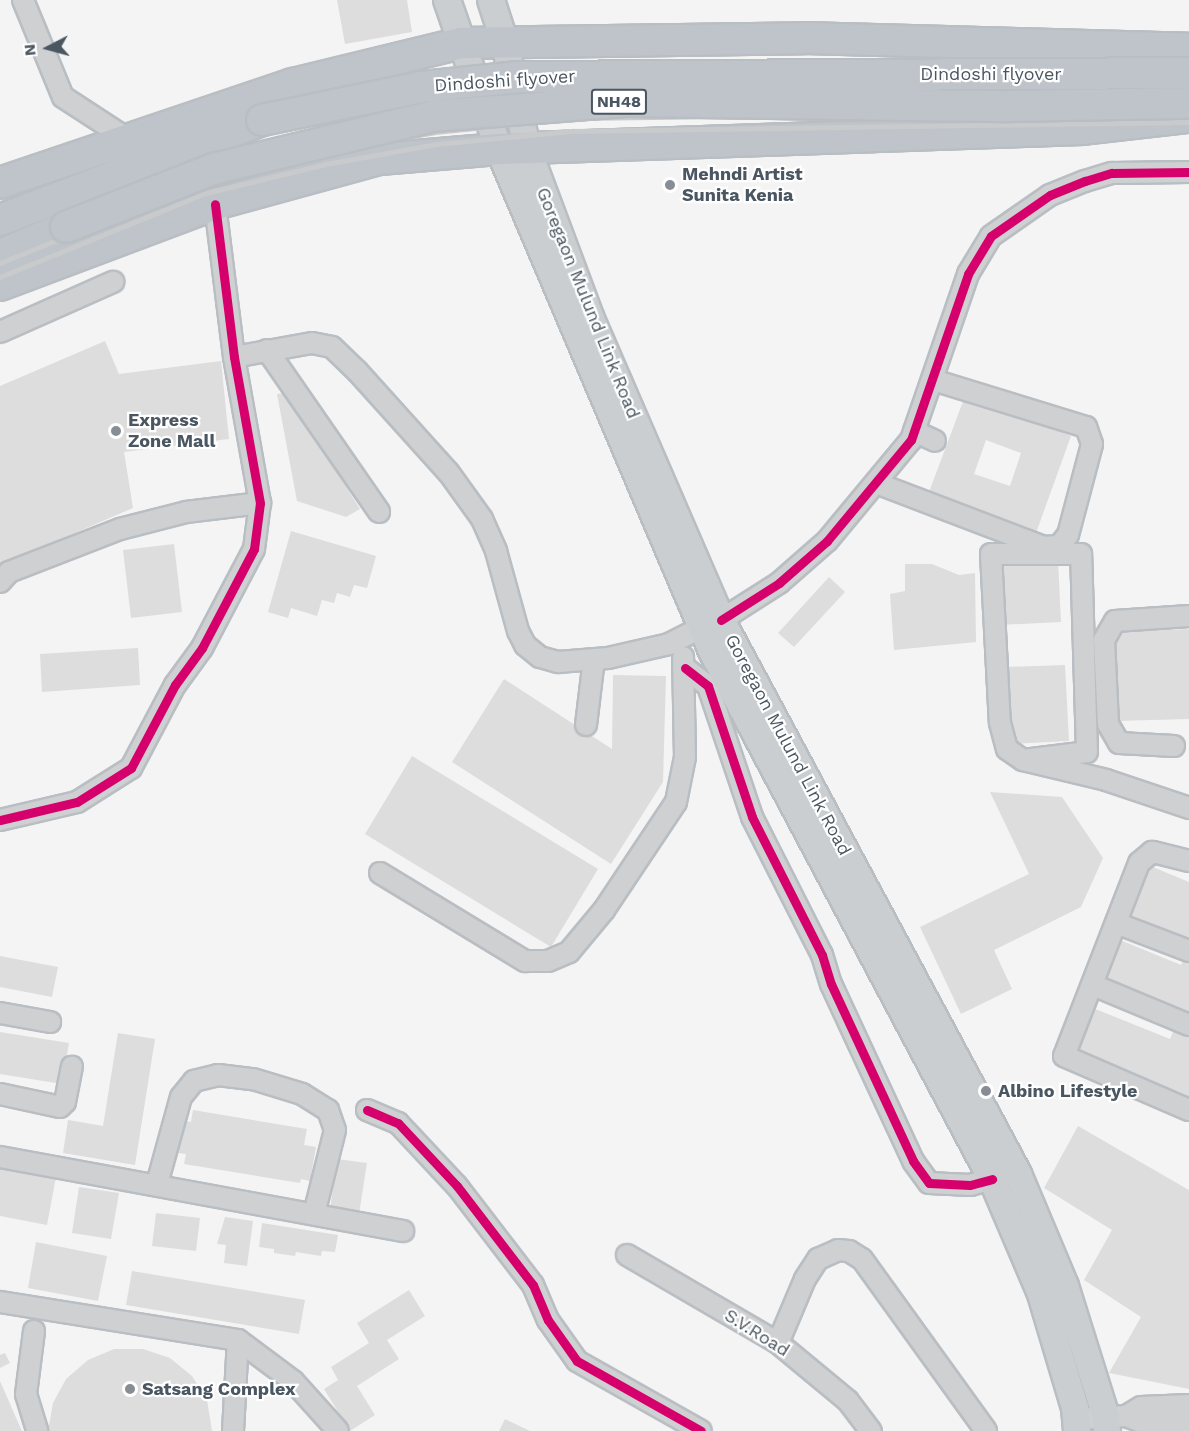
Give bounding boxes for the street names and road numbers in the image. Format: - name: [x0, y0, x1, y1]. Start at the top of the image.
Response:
- street label: Dindoshi flyover: [920, 63, 1062, 85]
- street label: Dindoshi flyover: [434, 65, 576, 97]
- road number: NH48: [590, 89, 648, 115]
- street label: Goregaon Mulund Link Road: [532, 184, 644, 422]
- street label: Goregaon Mulund Link Road: [720, 631, 856, 859]
- street label: S.V.Road: [721, 1305, 793, 1361]

